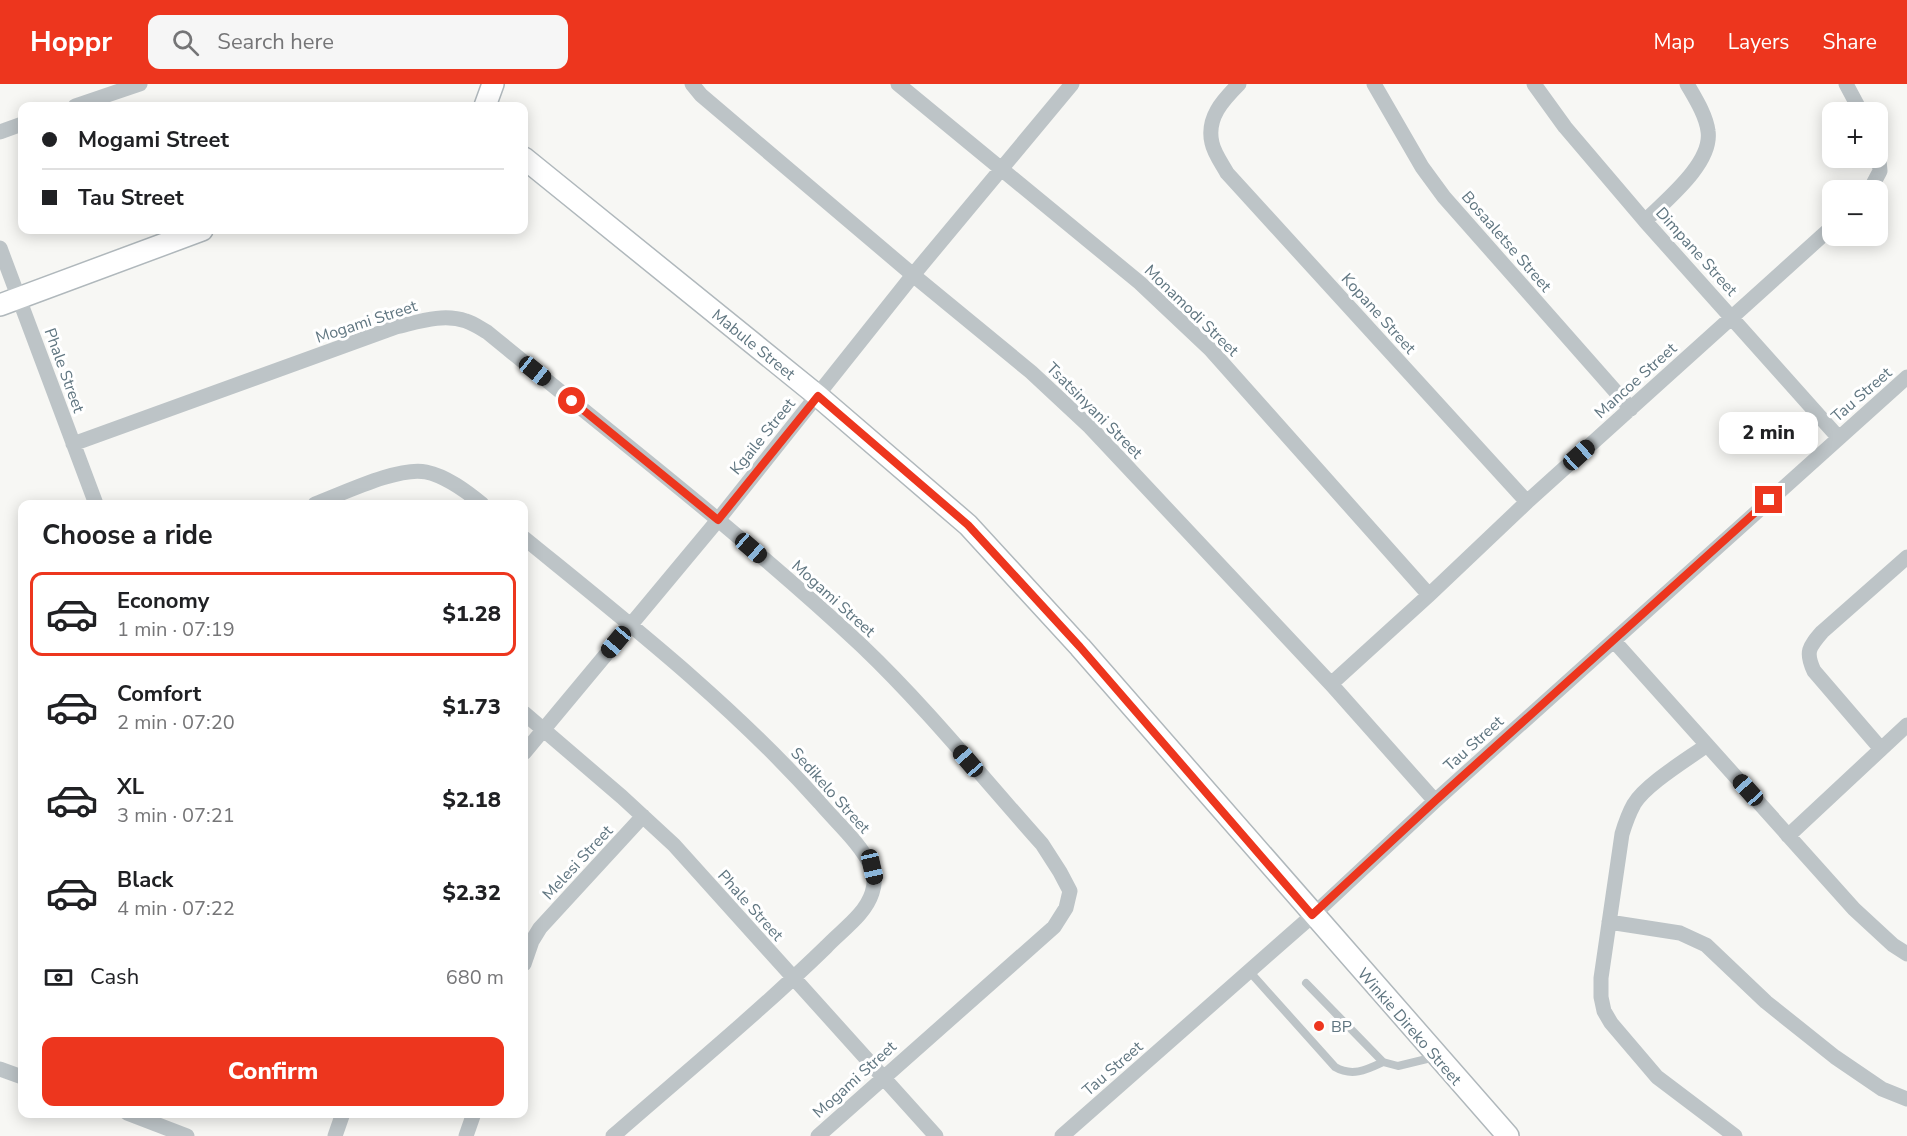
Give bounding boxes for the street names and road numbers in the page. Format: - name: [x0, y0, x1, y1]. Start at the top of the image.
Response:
- street label: Bosaaletse Street: [1456, 186, 1557, 297]
- street label: Dimpane Street: [1650, 203, 1742, 301]
- street label: Monamodi Street: [1139, 260, 1244, 362]
- street label: Kopane Street: [1336, 268, 1421, 359]
- street label: Mogami Street: [313, 295, 420, 349]
- street label: Mabule Street: [707, 304, 800, 385]
- street label: Phale Street: [39, 325, 90, 416]
- street label: Mancoe Street: [1590, 338, 1682, 424]
- street label: Tsatsinyani Street: [1041, 358, 1148, 464]
- street label: Tau Street: [1827, 362, 1897, 427]
- street label: Kgaile Street: [725, 394, 801, 479]
- street label: Mogami Street: [787, 555, 880, 643]
- street label: Tau Street: [1439, 711, 1509, 777]
- street label: Sedikelo Street: [786, 743, 875, 839]
- street label: Melesi Street: [537, 820, 618, 905]
- street label: Phale Street: [712, 865, 788, 946]
- street label: Winkie Direko Street: [1352, 963, 1467, 1090]
- street label: Mogami Street: [808, 1036, 902, 1123]
- street label: Tau Street: [1078, 1036, 1148, 1101]

